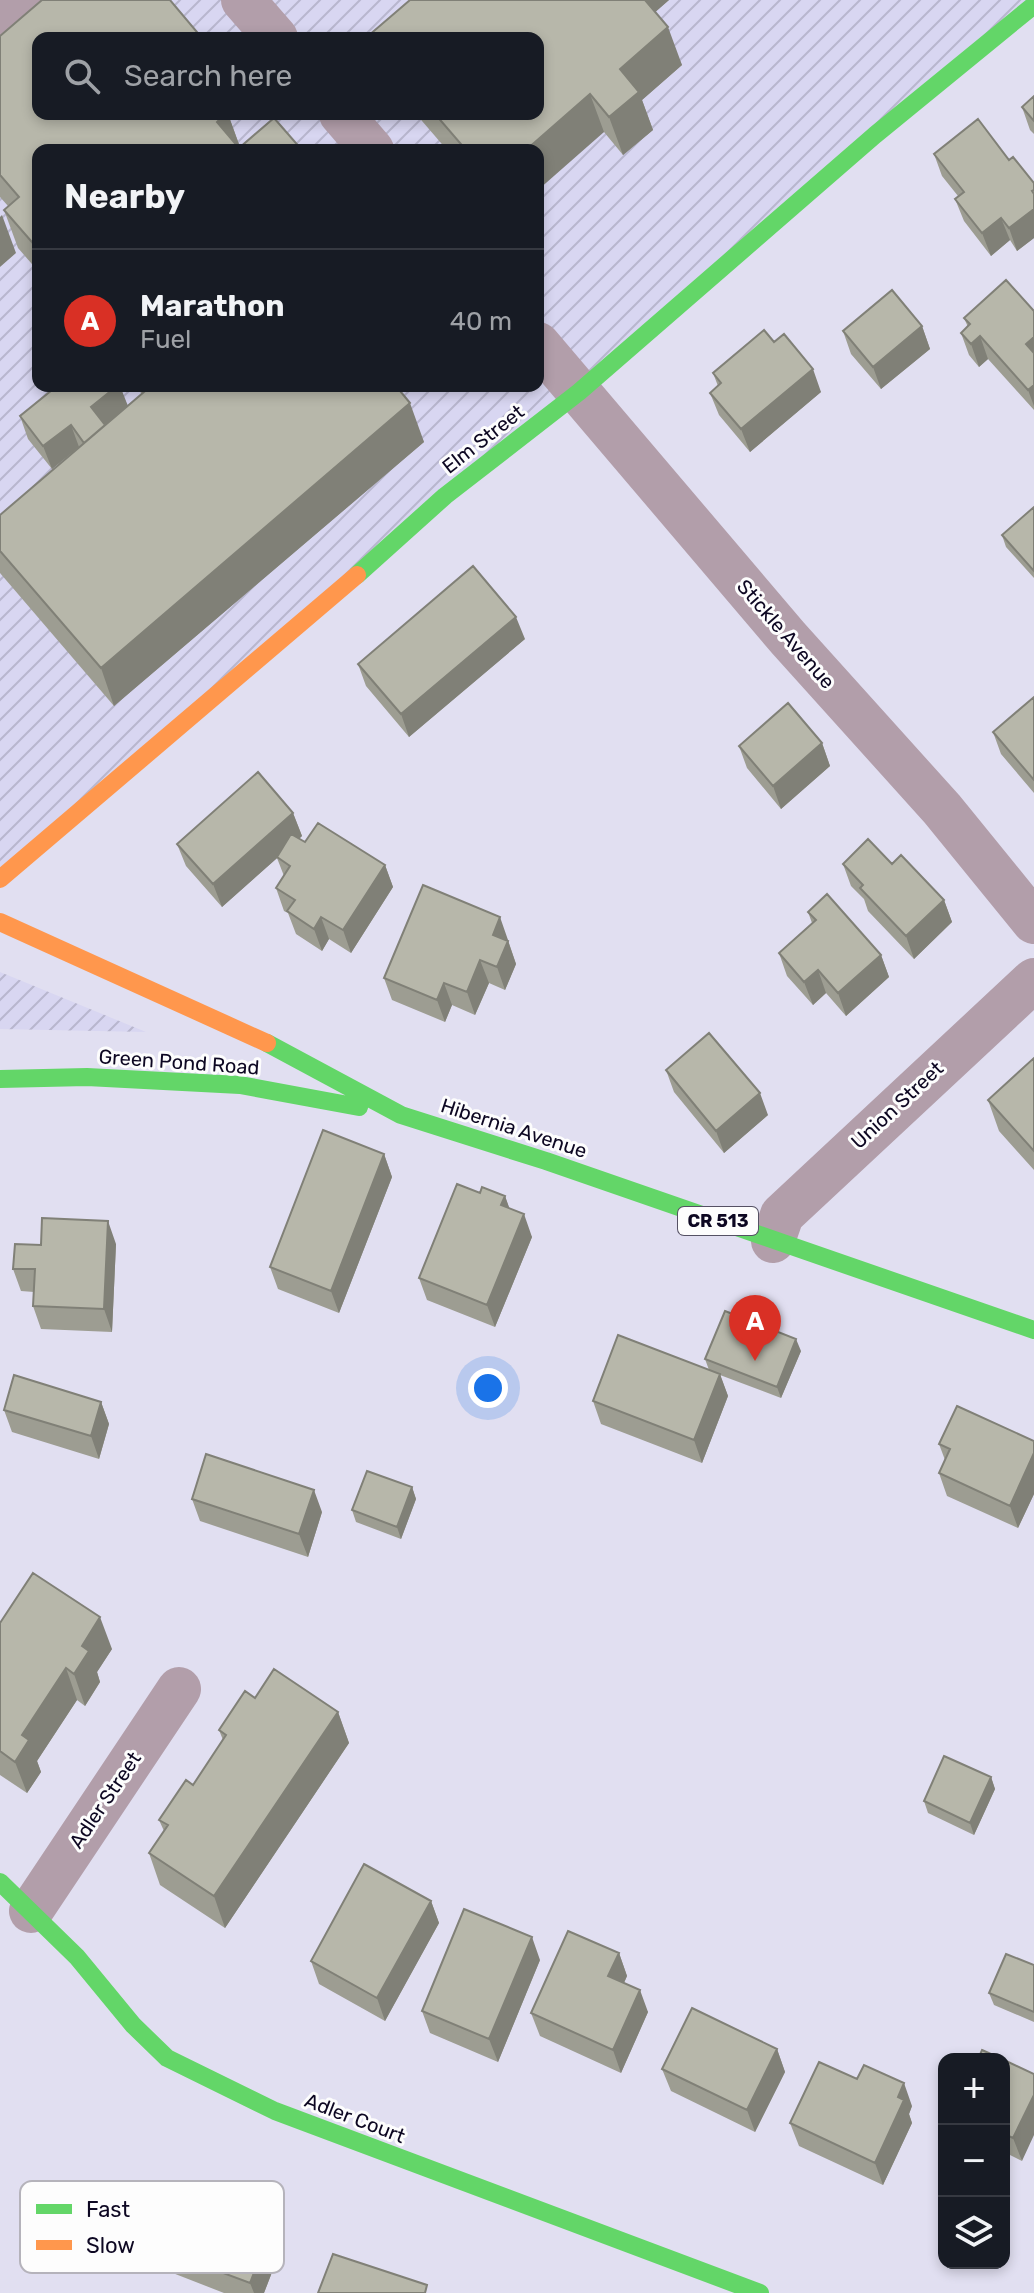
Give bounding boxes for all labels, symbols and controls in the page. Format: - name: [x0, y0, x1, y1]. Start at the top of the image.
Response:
- search box: [32, 32, 544, 120]
- icon: search: [60, 54, 104, 98]
- text: Search here: [124, 58, 292, 94]
- text: Nearby: [64, 176, 185, 217]
- text: Marathon: [140, 288, 285, 324]
- text: A: [81, 306, 99, 337]
- text: 40 m: [450, 306, 512, 337]
- text: Fuel: [140, 324, 191, 355]
- street label: Elm Street: [437, 399, 529, 478]
- street label: Stickle Avenue: [732, 574, 840, 694]
- street label: Green Pond Road: [98, 1044, 260, 1080]
- street label: Union Street: [846, 1056, 948, 1154]
- street label: Hibernia Avenue: [438, 1093, 590, 1163]
- road number: CR 513: [678, 1207, 758, 1235]
- pin: A: [729, 1295, 781, 1361]
- your location: [468, 1368, 508, 1408]
- street label: Adler Street: [64, 1747, 146, 1853]
- map controls: [938, 2053, 1010, 2269]
- button: +: [938, 2053, 1010, 2125]
- street label: Adler Court: [301, 2088, 409, 2148]
- button: −: [938, 2125, 1010, 2197]
- legend: [20, 2181, 284, 2273]
- text: Fast: [86, 2196, 131, 2223]
- button: layers: [938, 2197, 1010, 2269]
- text: Slow: [86, 2232, 135, 2259]

